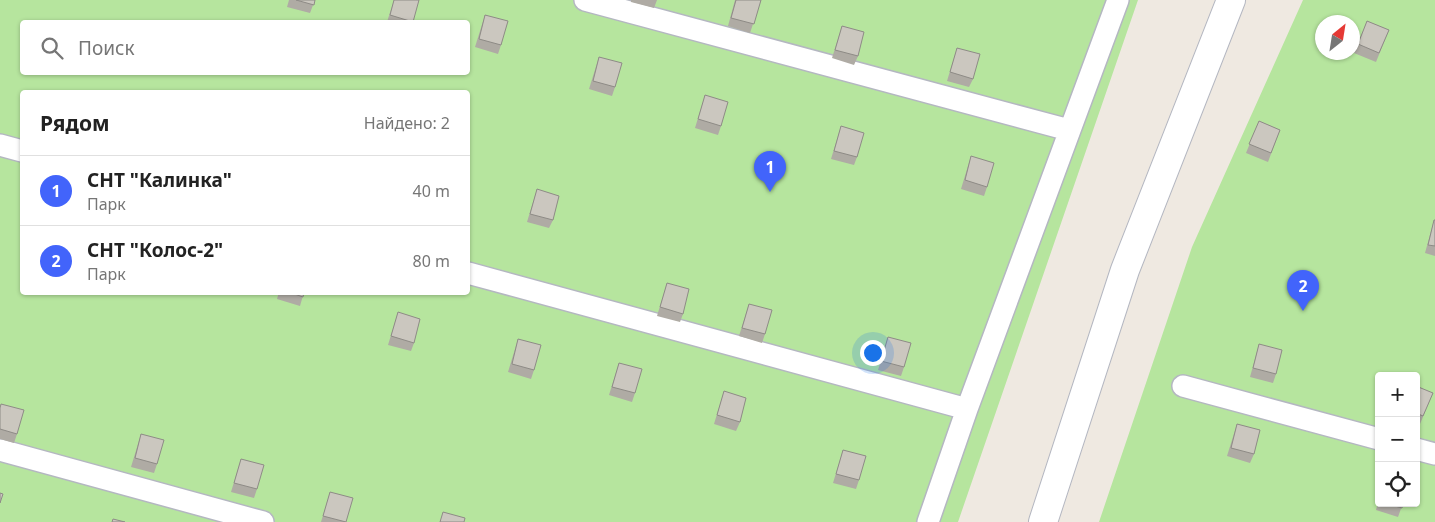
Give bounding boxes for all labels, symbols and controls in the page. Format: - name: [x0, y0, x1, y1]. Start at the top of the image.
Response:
- north arrow: [1315, 15, 1360, 60]
- search box: [20, 20, 470, 75]
- icon: search: [38, 34, 66, 62]
- text: Поиск: [78, 35, 134, 61]
- text: Рядом: [40, 109, 110, 137]
- text: Найдено: 2: [364, 112, 450, 134]
- pin: 1: [754, 151, 786, 192]
- text: СНТ "Калинка": [87, 167, 232, 193]
- text: 1: [51, 180, 61, 202]
- text: 40 m: [413, 180, 450, 202]
- text: Парк: [87, 193, 126, 215]
- text: СНТ "Колос-2": [87, 237, 223, 263]
- text: 2: [51, 250, 61, 272]
- text: 80 m: [413, 250, 450, 272]
- text: Парк: [87, 263, 126, 285]
- pin: 2: [1287, 270, 1319, 311]
- your location: [860, 340, 886, 366]
- map controls: [1375, 372, 1420, 507]
- button: +: [1375, 372, 1420, 417]
- button: −: [1375, 417, 1420, 462]
- button: locate: [1375, 462, 1420, 507]

